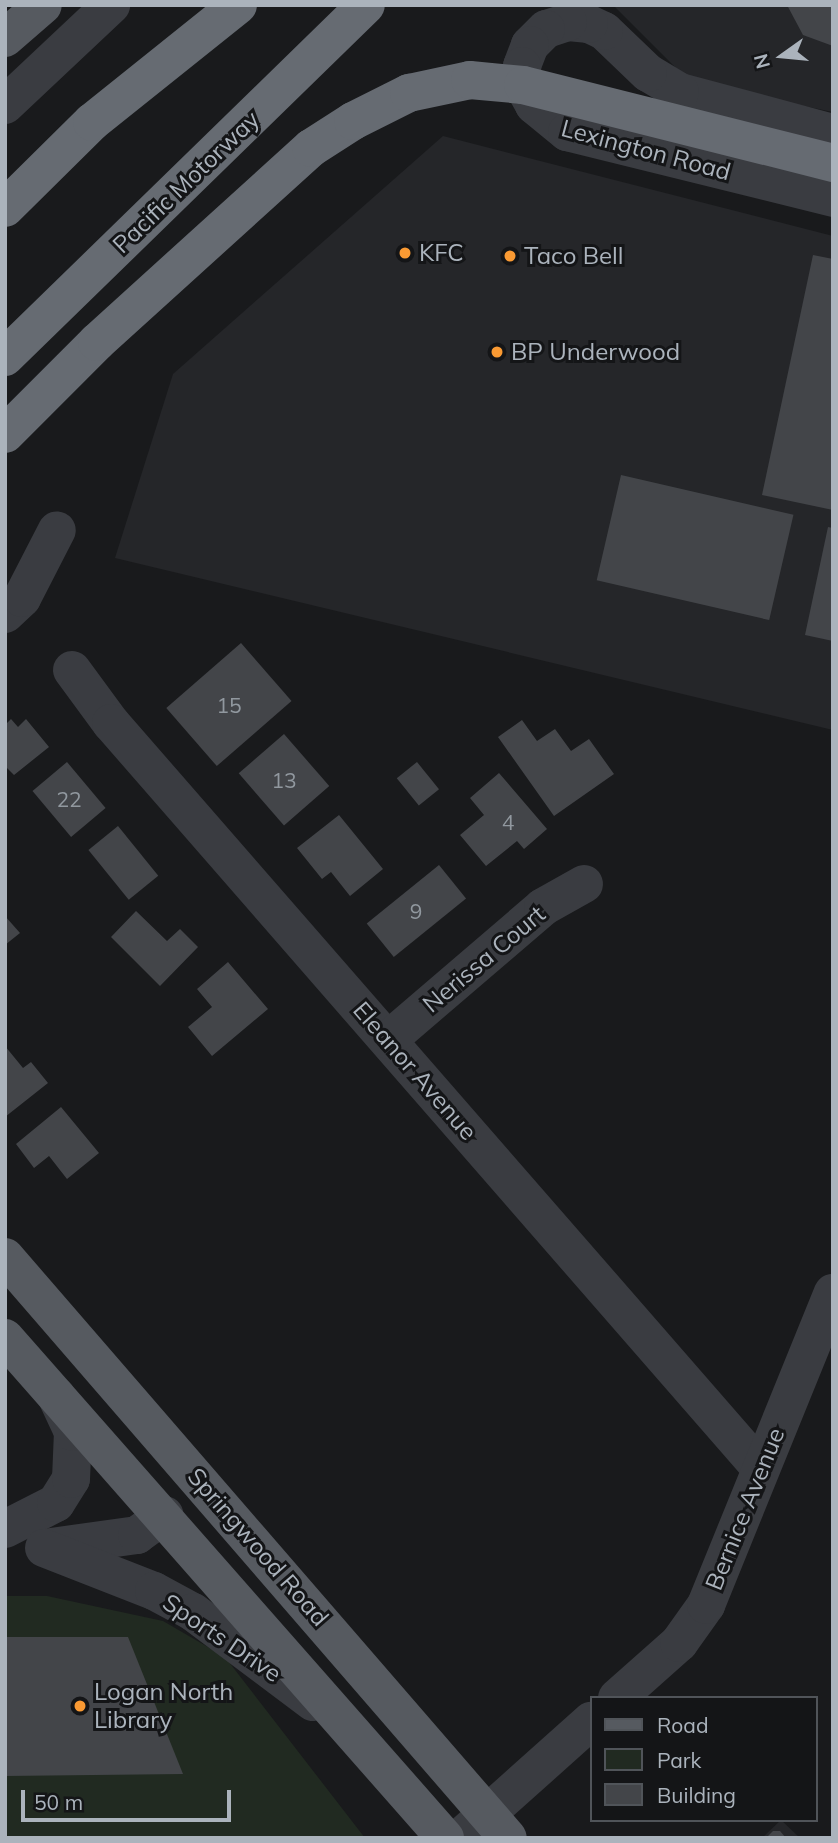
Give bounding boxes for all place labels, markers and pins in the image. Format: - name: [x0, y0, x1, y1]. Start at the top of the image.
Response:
- place label: KFC: [419, 239, 464, 267]
- place label: Taco Bell: [524, 242, 623, 270]
- marker: KFC: [397, 245, 413, 261]
- marker: Taco Bell: [502, 248, 518, 264]
- place label: BP Underwood: [511, 338, 680, 366]
- marker: BP Underwood: [489, 344, 505, 360]
- place label: Logan North Library: [94, 1678, 233, 1734]
- marker: Logan North Library: [72, 1698, 88, 1714]

